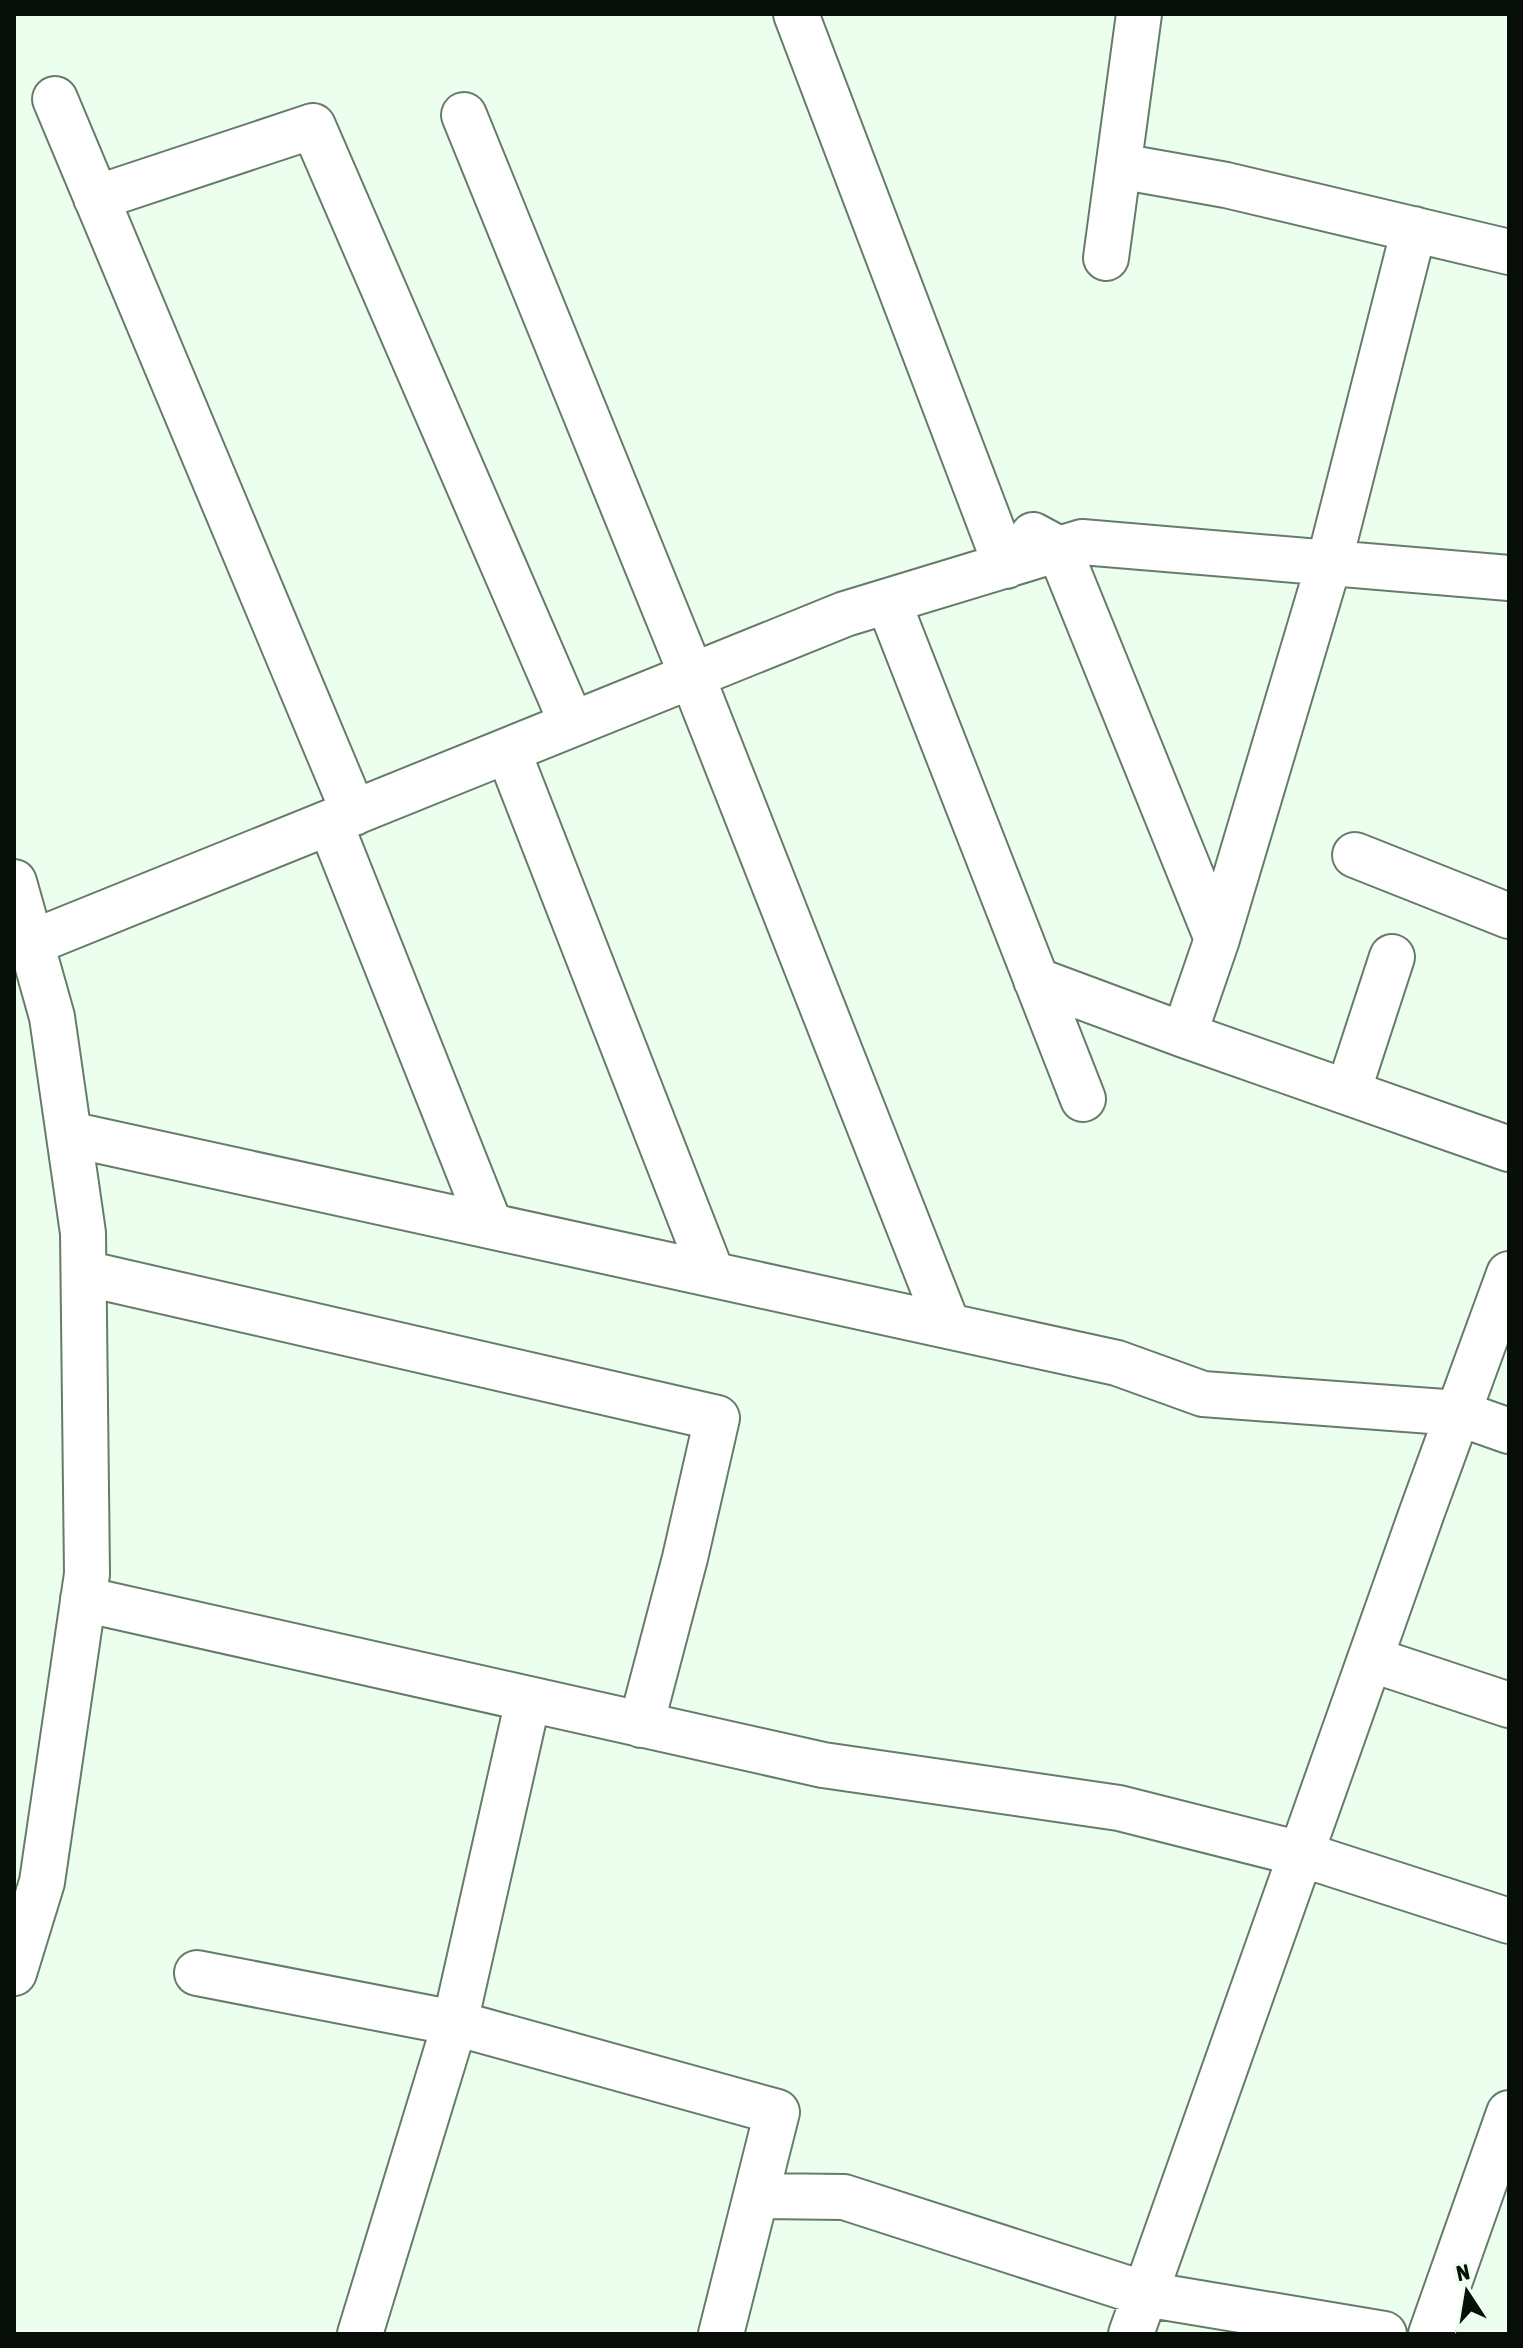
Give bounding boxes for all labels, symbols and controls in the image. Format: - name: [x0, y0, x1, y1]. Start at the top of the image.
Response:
- north arrow: [1427, 2252, 1507, 2332]
- text: N: [1454, 2258, 1472, 2287]

